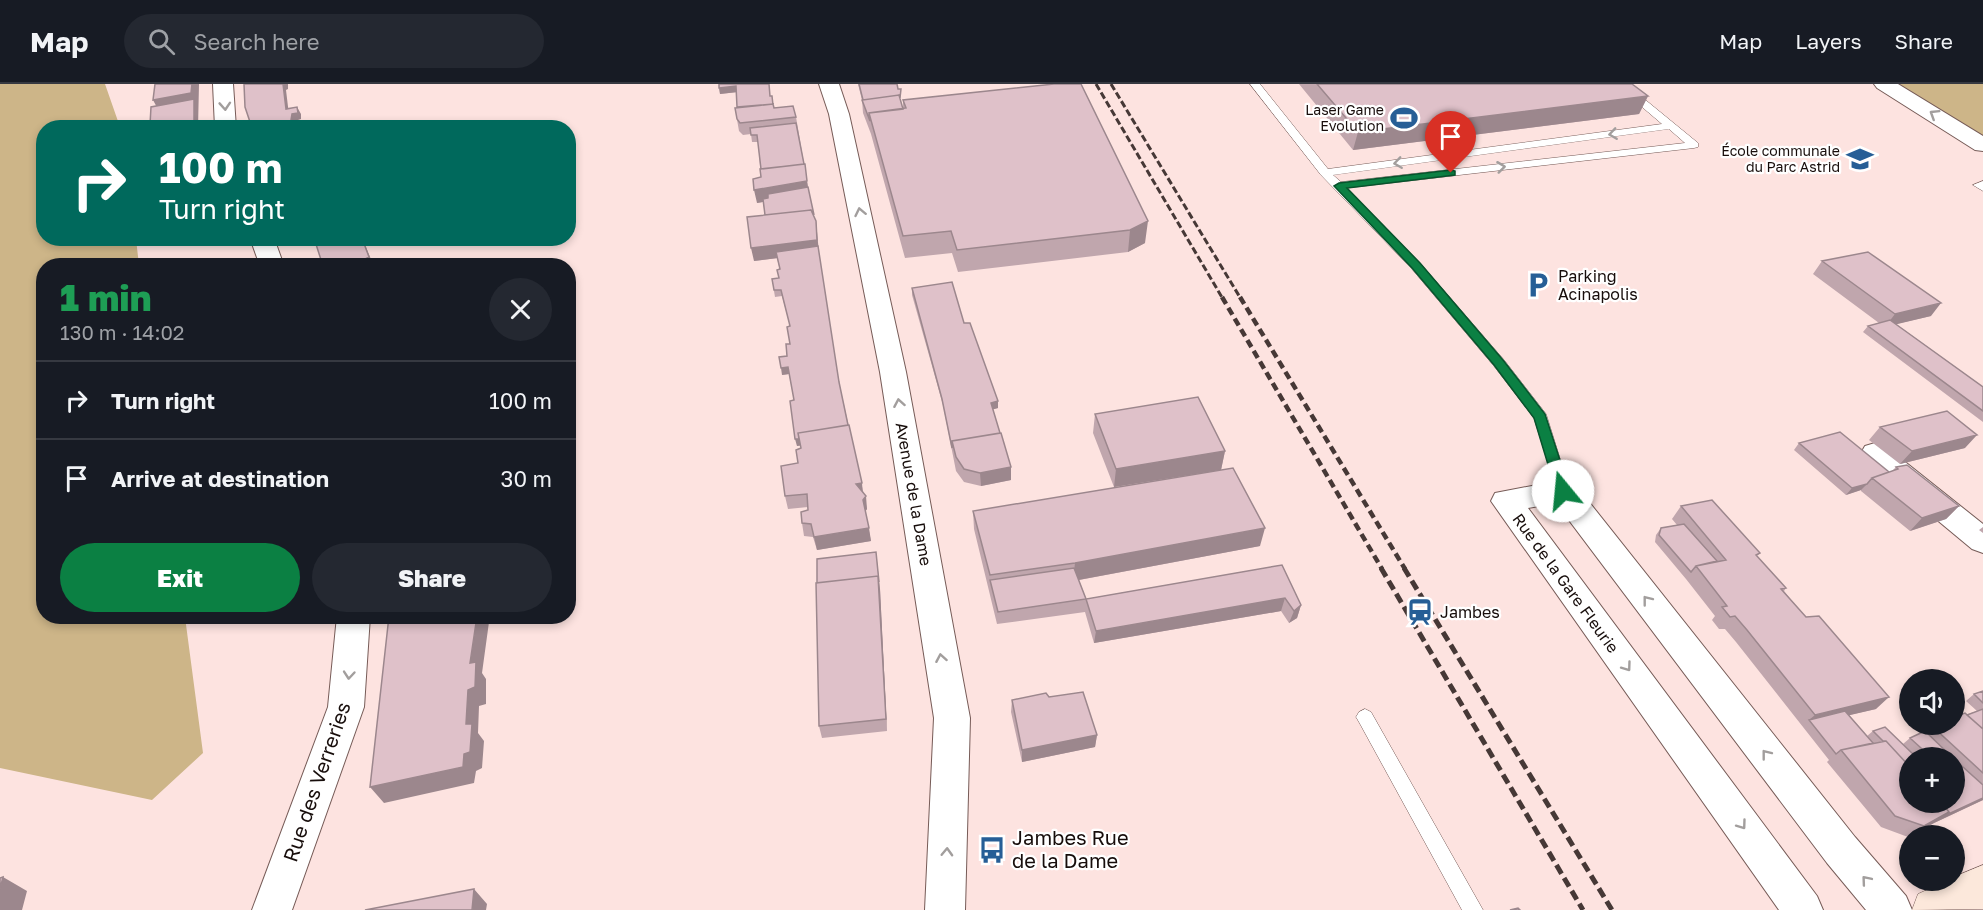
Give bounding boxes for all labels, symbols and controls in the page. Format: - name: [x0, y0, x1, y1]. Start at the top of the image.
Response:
- search box: [124, 14, 544, 68]
- text: Map: [30, 25, 88, 58]
- icon: search: [145, 25, 178, 58]
- text: Search here: [193, 28, 319, 55]
- text: Map: [1719, 28, 1762, 54]
- text: Layers: [1795, 28, 1862, 54]
- text: Share: [1895, 28, 1953, 54]
- one-way arrow: [218, 101, 231, 110]
- place label: Laser Game Evolution: [1305, 101, 1384, 134]
- sports icon: Laser Game Evolution: [1389, 103, 1419, 133]
- pin: [1425, 111, 1476, 173]
- one-way arrow: [1929, 111, 1940, 122]
- icon: arrive: [1434, 120, 1467, 153]
- one-way arrow: [1608, 128, 1617, 140]
- text: 100 m: [159, 142, 282, 192]
- place label: École communale du Parc Astrid: [1721, 142, 1840, 175]
- icon: right: [60, 144, 138, 222]
- school or university icon: École communale du Parc Astrid: [1845, 144, 1875, 174]
- one-way arrow: [1394, 156, 1403, 168]
- one-way arrow: [1497, 162, 1506, 174]
- text: Turn right: [159, 193, 285, 225]
- one-way arrow: [854, 207, 867, 217]
- place label: Parking Acinapolis: [1558, 266, 1638, 304]
- parking icon: Parking Acinapolis: [1523, 270, 1553, 300]
- text: 1 min: [60, 276, 151, 319]
- button: close: [489, 278, 552, 341]
- text: 130 m · 14:02: [60, 320, 184, 344]
- icon: right: [60, 384, 93, 417]
- text: Turn right: [111, 387, 215, 414]
- text: 100 m: [489, 387, 552, 414]
- one-way arrow: [893, 399, 905, 408]
- street label: Avenue de la Dame: [892, 421, 936, 567]
- position arrow: [1531, 459, 1595, 523]
- icon: arrive: [60, 462, 93, 495]
- text: Arrive at destination: [111, 465, 329, 492]
- text: 30 m: [501, 465, 552, 492]
- street label: Rue de la Gare Fleurie: [1509, 509, 1623, 657]
- button: Exit: [60, 543, 300, 612]
- button: Share: [312, 543, 552, 612]
- one-way arrow: [1644, 595, 1655, 606]
- station icon: Jambes: [1405, 597, 1435, 627]
- place label: Jambes: [1440, 602, 1500, 622]
- one-way arrow: [936, 653, 948, 662]
- one-way arrow: [1620, 661, 1631, 672]
- map controls: [1899, 669, 1965, 891]
- button: sound: [1899, 669, 1965, 735]
- one-way arrow: [343, 670, 356, 679]
- street label: Rue des Verreries: [277, 699, 355, 865]
- button: +: [1899, 747, 1965, 813]
- one-way arrow: [1763, 750, 1774, 761]
- one-way arrow: [1734, 819, 1745, 830]
- place label: Jambes Rue de la Dame: [1012, 825, 1129, 872]
- button: −: [1899, 825, 1965, 891]
- bus stop icon: Jambes Rue de la Dame: [977, 835, 1007, 865]
- one-way arrow: [941, 847, 954, 856]
- one-way arrow: [1862, 876, 1873, 887]

